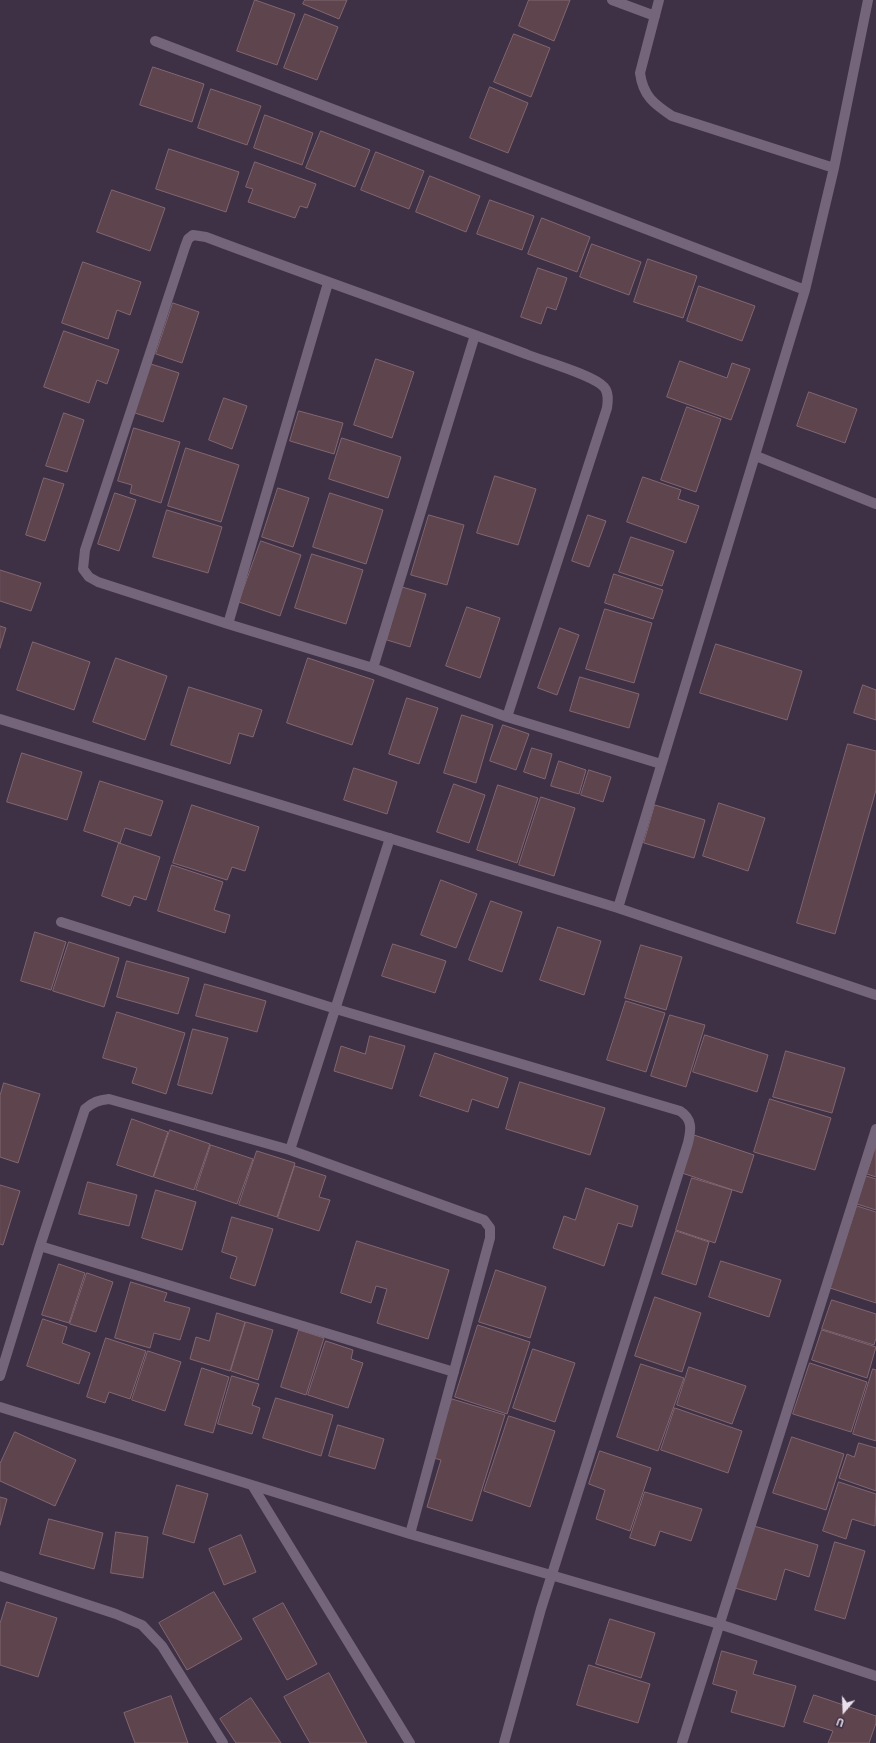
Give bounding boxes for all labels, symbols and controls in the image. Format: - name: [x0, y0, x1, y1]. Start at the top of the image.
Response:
- north arrow: [824, 1691, 864, 1731]
- text: U: [835, 1715, 846, 1730]

